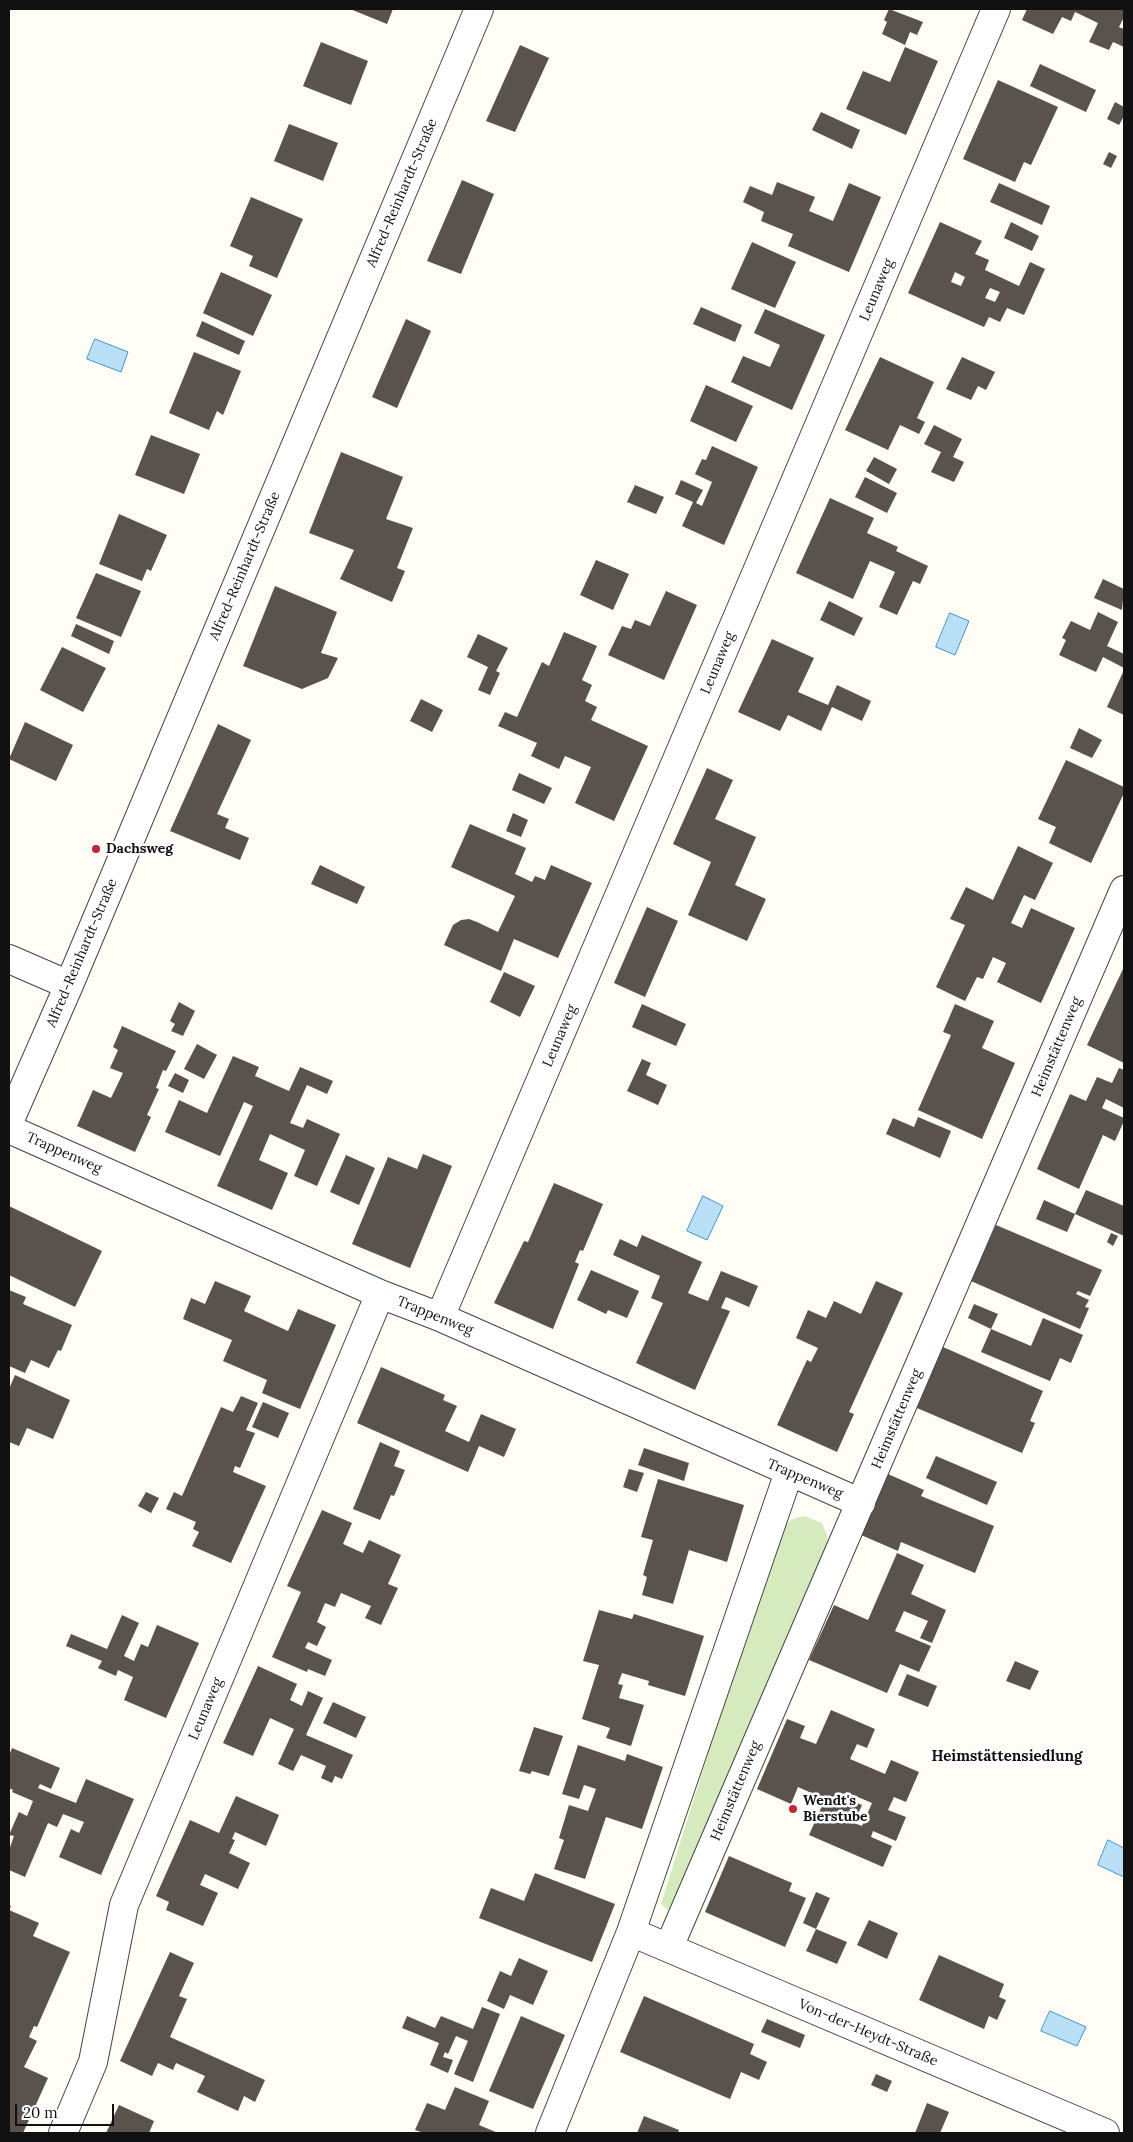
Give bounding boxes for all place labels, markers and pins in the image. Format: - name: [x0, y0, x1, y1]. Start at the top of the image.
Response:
- place label: Dachsweg: [106, 841, 173, 857]
- marker: Dachsweg: [90, 843, 102, 855]
- place label: Wendt's Bierstube: [803, 1793, 868, 1825]
- marker: Wendt's Bierstube: [787, 1803, 799, 1815]

